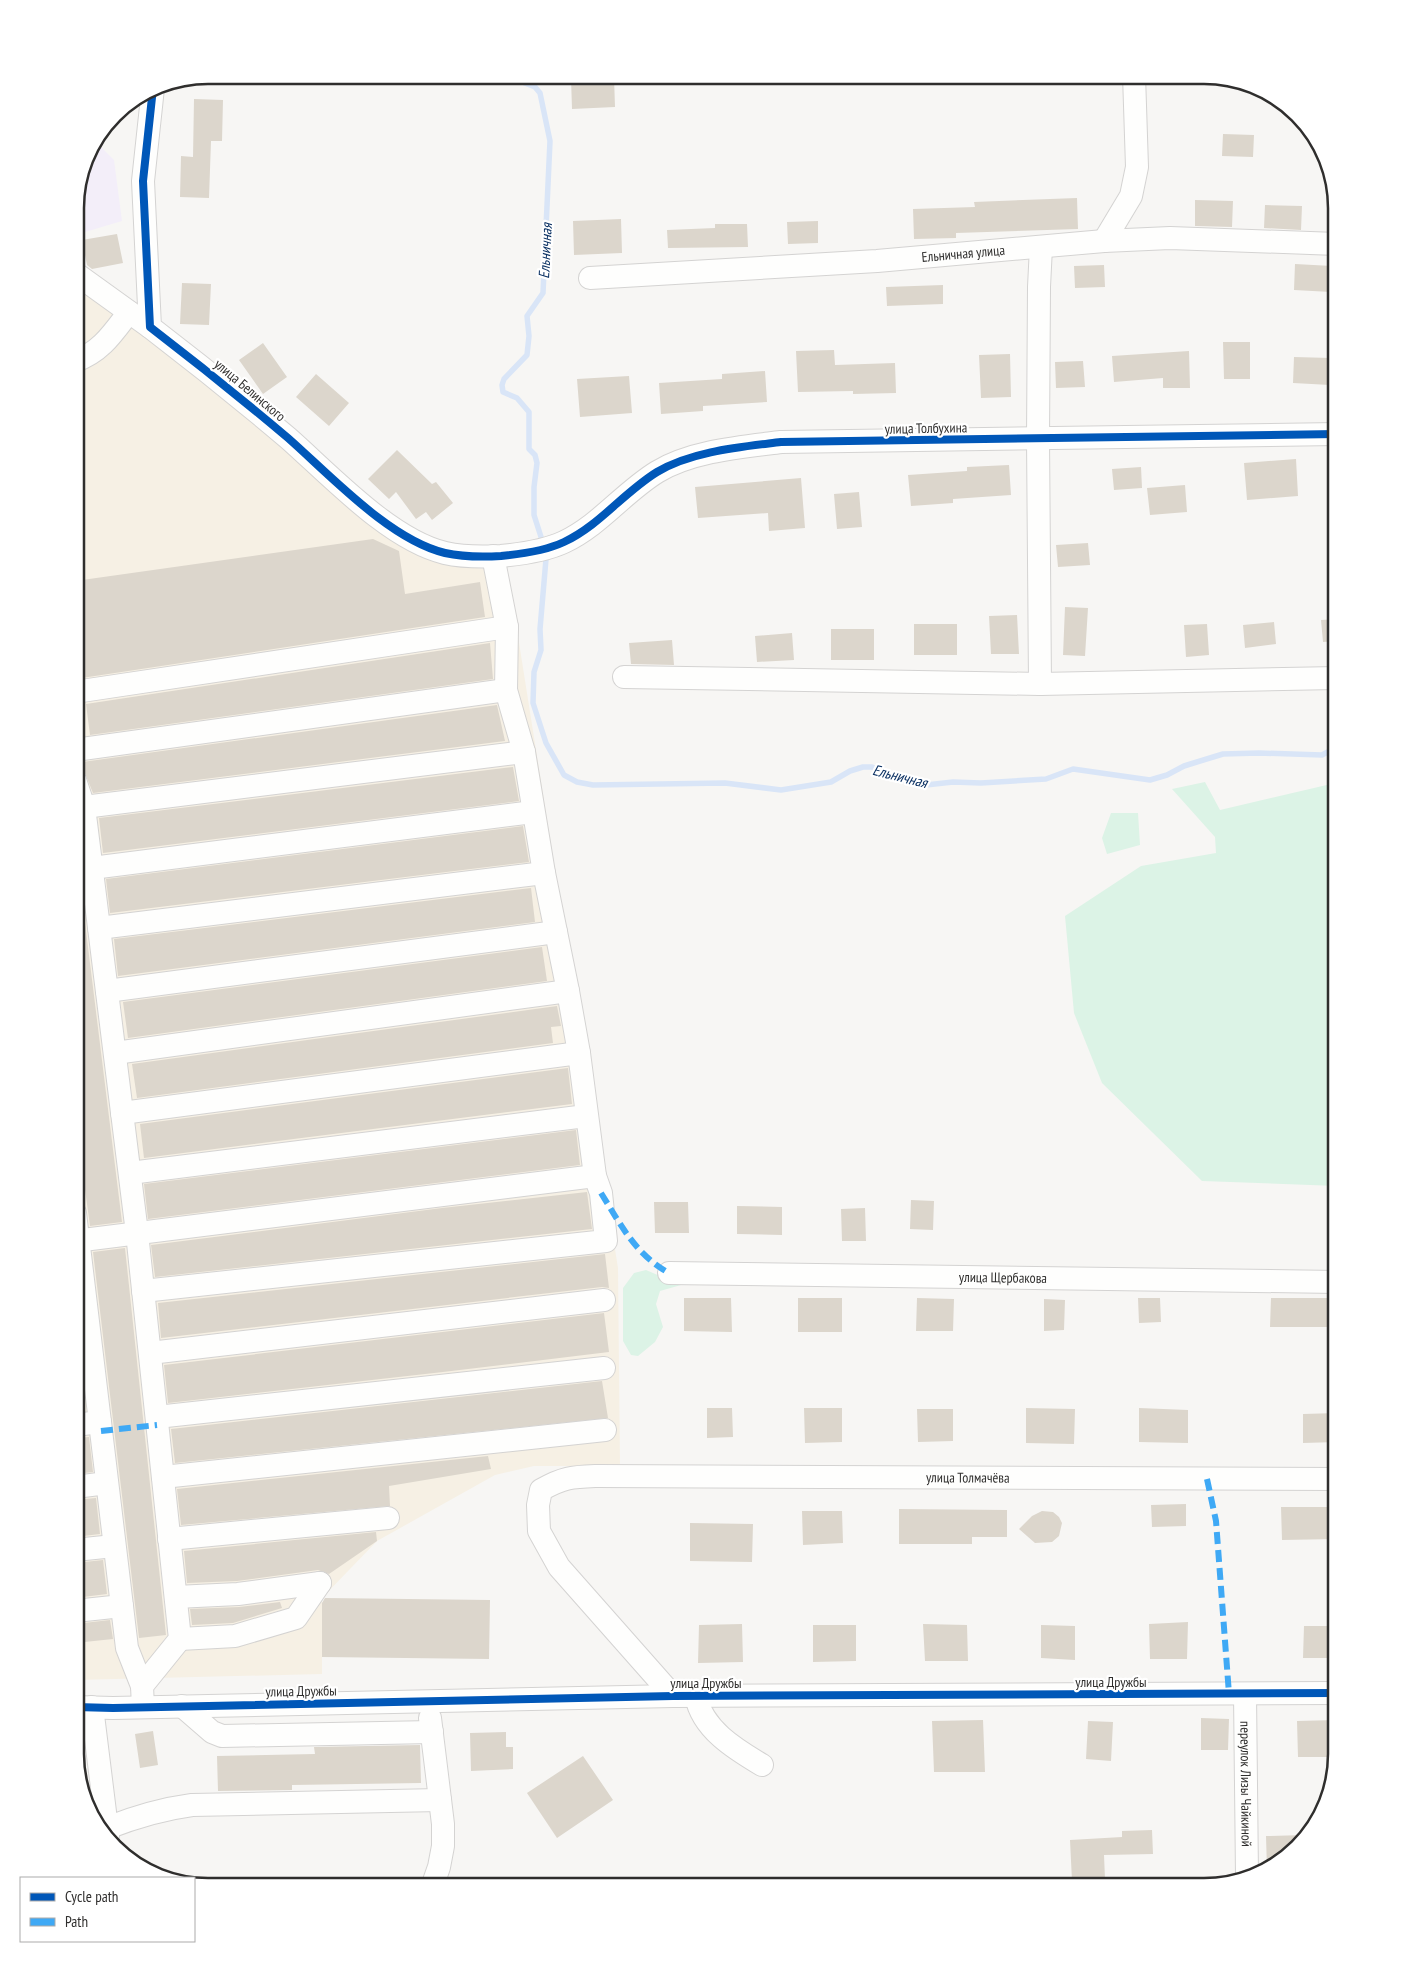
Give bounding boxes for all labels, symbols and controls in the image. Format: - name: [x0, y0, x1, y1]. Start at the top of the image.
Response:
- water label: Ельничная: [534, 222, 556, 279]
- street label: Ельничная улица: [921, 241, 1006, 266]
- street label: улица Белинского: [211, 355, 289, 425]
- street label: улица Толбухина: [885, 418, 967, 438]
- water label: Ельничная: [871, 760, 930, 792]
- street label: улица Щербакова: [959, 1268, 1047, 1287]
- street label: улица Толмачёва: [926, 1468, 1010, 1487]
- street label: улица Дружбы: [1075, 1673, 1147, 1691]
- street label: улица Дружбы: [670, 1674, 742, 1692]
- street label: улица Дружбы: [265, 1681, 337, 1701]
- street label: переулок Лизы Чайкиной: [1236, 1721, 1256, 1847]
- legend: [20, 1877, 195, 1942]
- text: Cycle path: [65, 1887, 118, 1906]
- text: Path: [65, 1912, 88, 1931]

